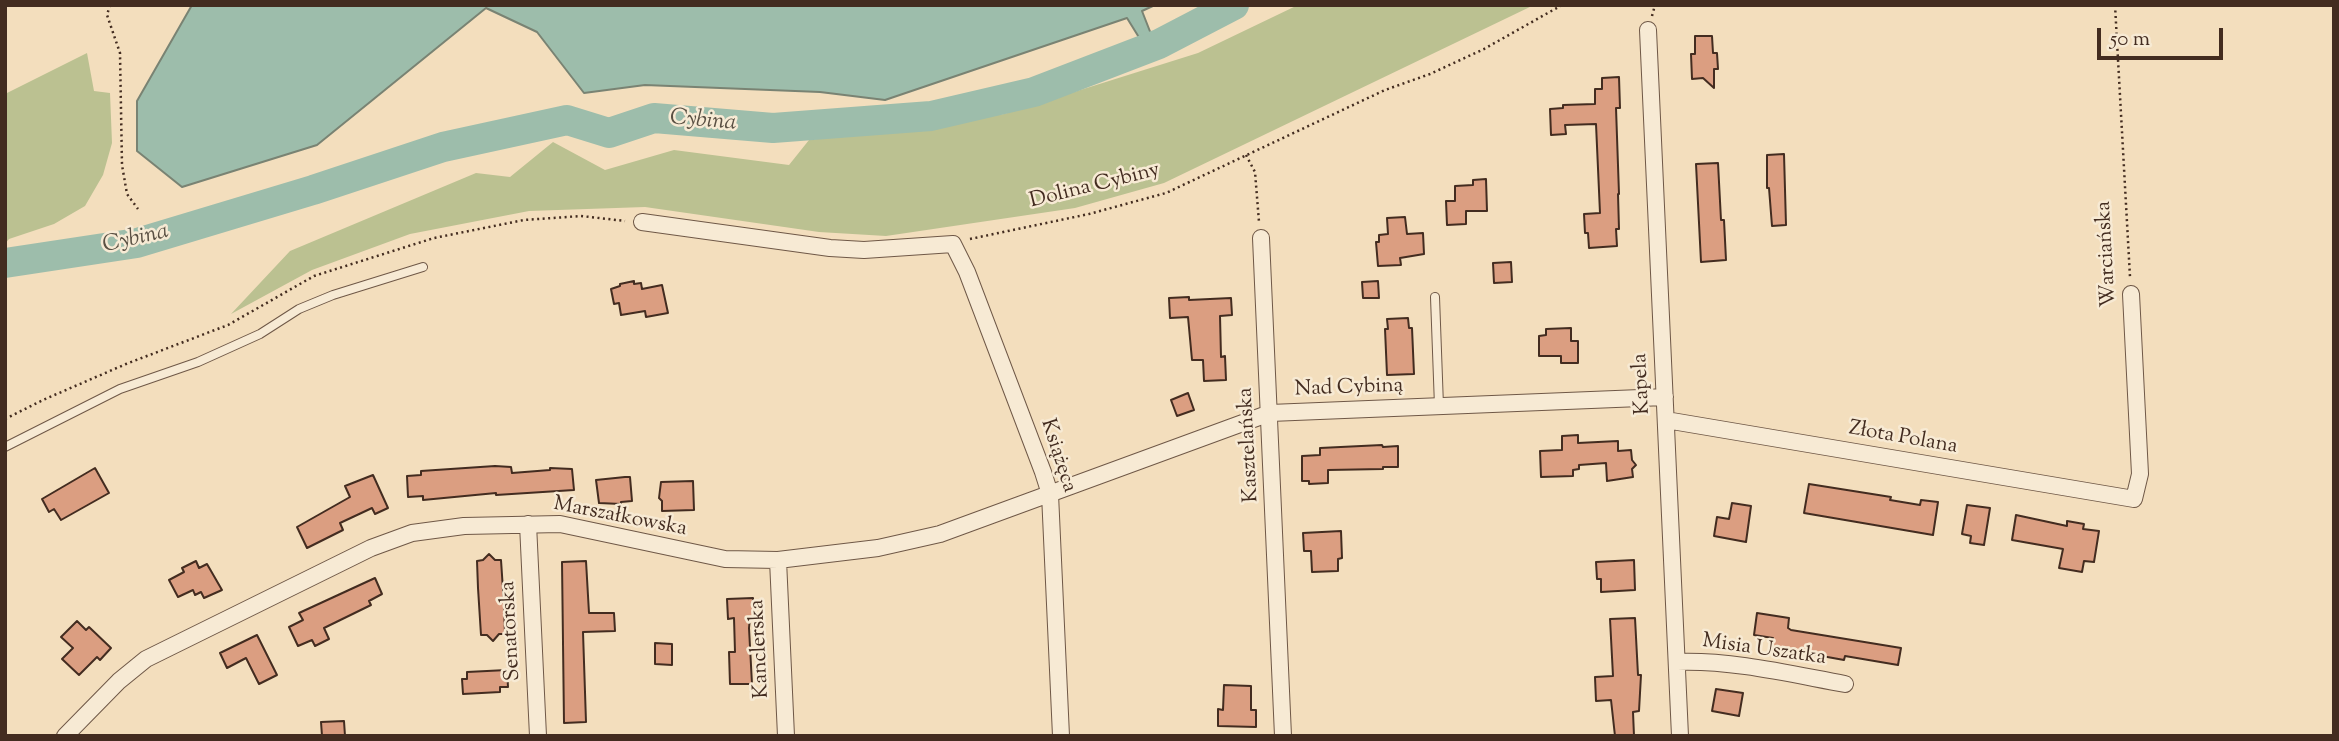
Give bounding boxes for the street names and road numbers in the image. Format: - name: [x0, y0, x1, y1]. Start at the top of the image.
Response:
- street label: Dolina Cybiny: [1027, 159, 1163, 215]
- street label: Warciańska: [2093, 200, 2123, 308]
- street label: Kapela: [1629, 353, 1657, 415]
- street label: Nad Cybiną: [1294, 375, 1404, 403]
- street label: Kasztelańska: [1234, 387, 1266, 503]
- street label: Książęca: [1033, 416, 1081, 496]
- street label: Złota Polana: [1847, 417, 1959, 461]
- street label: Marszałkowska: [551, 493, 689, 543]
- street label: Senatorska: [497, 580, 527, 682]
- street label: Kanclerska: [746, 599, 776, 699]
- street label: Misia Uszatka: [1700, 630, 1828, 672]

